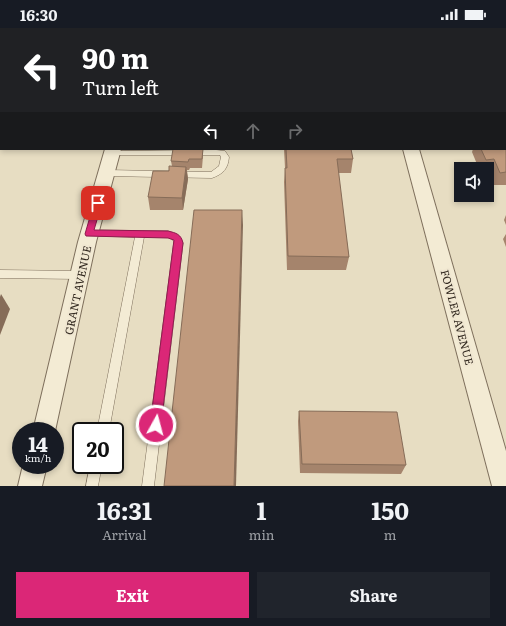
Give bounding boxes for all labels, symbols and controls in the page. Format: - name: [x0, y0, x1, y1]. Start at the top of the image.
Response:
- text: 16:30: [20, 3, 57, 26]
- text: 90 m: [82, 36, 149, 78]
- icon: left: [16, 44, 68, 96]
- text: Turn left: [82, 74, 159, 101]
- icon: left: [200, 120, 222, 142]
- icon: ahead: [242, 120, 264, 142]
- icon: right: [284, 120, 306, 142]
- map controls: [454, 162, 494, 202]
- button: sound: [454, 162, 494, 202]
- pin: [81, 186, 115, 220]
- icon: arrive: [87, 192, 109, 214]
- street label: GRANT AVENUE: [60, 244, 94, 336]
- street label: FOWLER AVENUE: [438, 268, 478, 366]
- position arrow: [135, 404, 177, 446]
- speed limit sign: 20: [72, 422, 124, 474]
- text: 14: [28, 428, 48, 458]
- text: km/h: [25, 450, 51, 465]
- text: 16:31: [97, 492, 152, 527]
- text: 1: [257, 492, 267, 527]
- text: 150: [371, 492, 409, 527]
- text: Arrival: [102, 525, 147, 544]
- text: min: [249, 525, 274, 544]
- text: m: [384, 525, 396, 544]
- button: Exit: [16, 572, 249, 618]
- button: Share: [257, 572, 490, 618]

